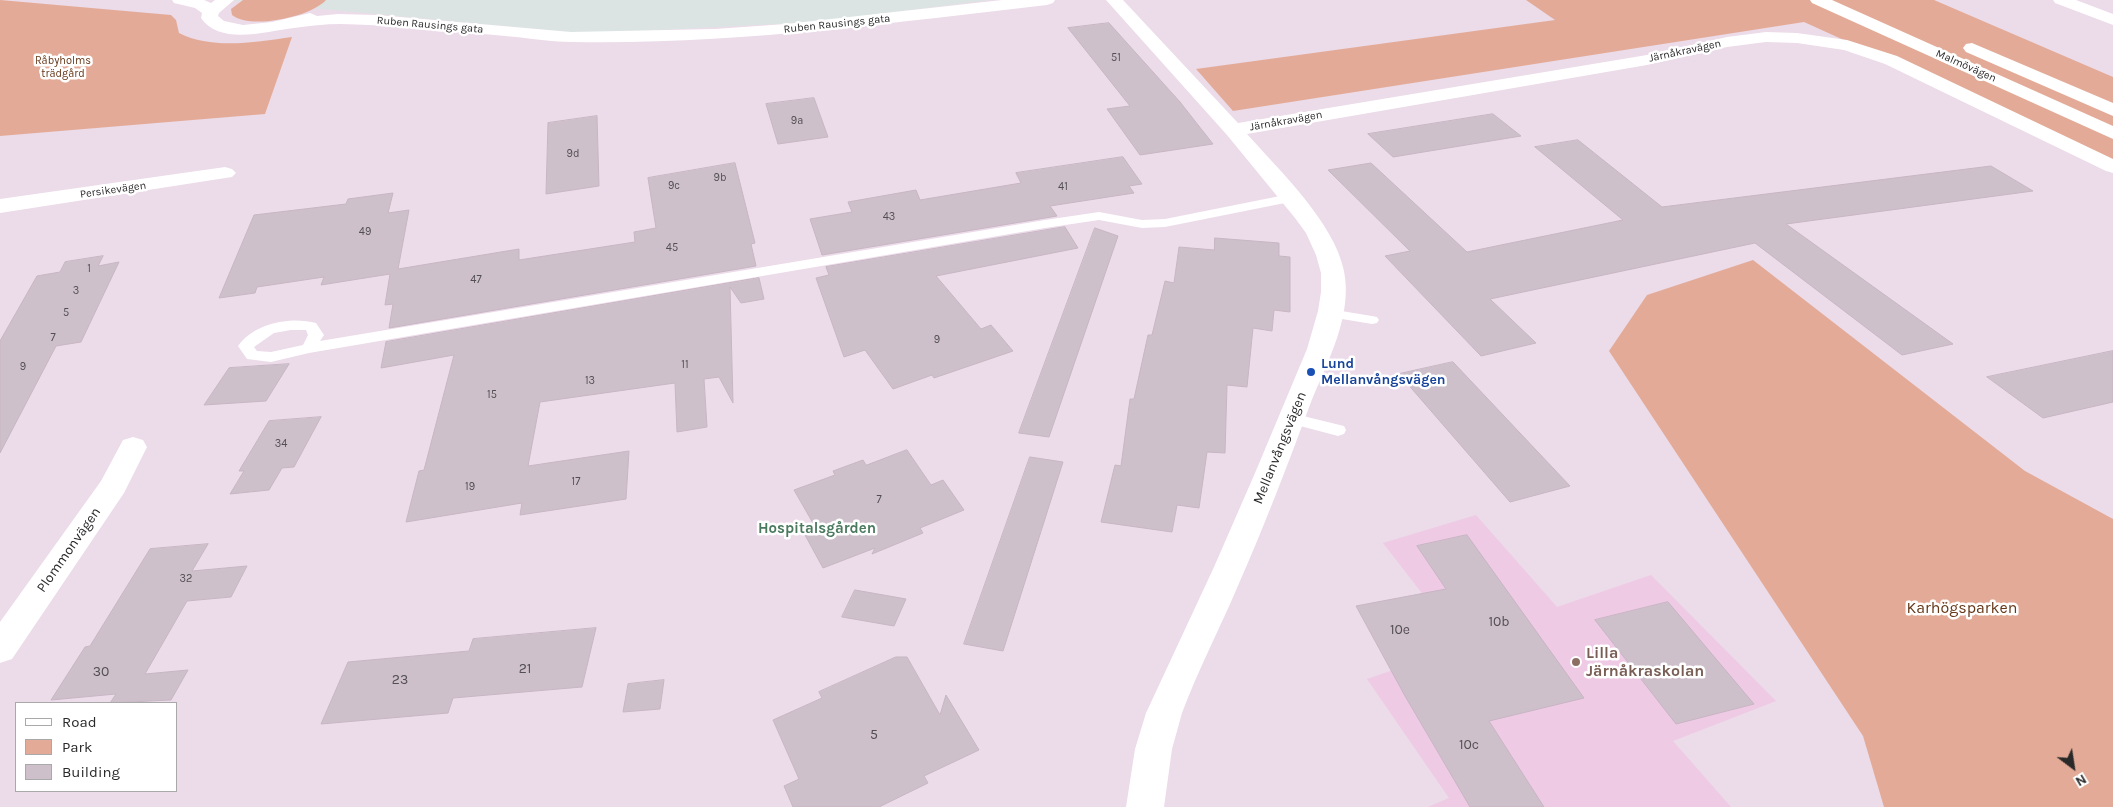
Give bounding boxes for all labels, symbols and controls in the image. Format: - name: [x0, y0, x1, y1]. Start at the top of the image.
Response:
- street label: Ruben Rausings gata: [783, 12, 891, 36]
- street label: Ruben Rausings gata: [376, 14, 484, 36]
- street label: Järnåkravägen: [1648, 37, 1722, 65]
- street label: Malmövägen: [1934, 47, 1998, 85]
- house number: 51: [1111, 51, 1121, 65]
- park label: Råbyholms trädgård: [35, 54, 91, 80]
- street label: Järnåkravägen: [1249, 108, 1323, 134]
- house number: 9a: [791, 114, 803, 128]
- house number: 9d: [567, 147, 579, 161]
- house number: 9b: [714, 171, 726, 185]
- street label: Persikevägen: [79, 179, 147, 201]
- house number: 9c: [668, 179, 680, 193]
- house number: 41: [1058, 180, 1068, 194]
- house number: 43: [883, 210, 895, 224]
- house number: 49: [359, 225, 371, 239]
- house number: 45: [666, 241, 678, 255]
- house number: 1: [87, 262, 91, 276]
- house number: 47: [470, 273, 482, 287]
- house number: 3: [73, 284, 79, 298]
- house number: 5: [63, 306, 69, 320]
- house number: 7: [50, 331, 56, 345]
- house number: 9: [934, 333, 940, 347]
- place label: Lund Mellanvångsvägen: [1321, 356, 1446, 388]
- house number: 11: [681, 358, 689, 372]
- house number: 9: [20, 360, 26, 374]
- marker: Lund Mellanvångsvägen: [1305, 366, 1317, 378]
- house number: 13: [585, 374, 595, 388]
- house number: 15: [487, 388, 497, 402]
- street label: Mellanvångsvägen: [1250, 389, 1310, 507]
- house number: 34: [275, 437, 287, 451]
- house number: 17: [572, 475, 580, 489]
- house number: 19: [465, 480, 475, 494]
- house number: 7: [876, 493, 882, 507]
- street label: Plommonvägen: [33, 504, 105, 596]
- district label: Hospitalsgården: [758, 520, 876, 538]
- house number: 32: [180, 572, 192, 586]
- park label: Karhögsparken: [1907, 598, 2017, 618]
- house number: 10b: [1488, 614, 1510, 630]
- house number: 10e: [1390, 622, 1410, 638]
- place label: Lilla Järnåkraskolan: [1586, 643, 1704, 681]
- marker: Lilla Järnåkraskolan: [1570, 656, 1582, 668]
- house number: 21: [519, 661, 531, 677]
- house number: 30: [93, 664, 109, 680]
- house number: 23: [392, 672, 408, 688]
- legend: [15, 702, 178, 792]
- text: Road: [62, 713, 97, 731]
- house number: 5: [870, 727, 878, 743]
- house number: 10c: [1459, 737, 1479, 753]
- text: Park: [62, 738, 92, 756]
- north arrow: [2048, 742, 2098, 792]
- text: Building: [62, 763, 120, 781]
- text: N: [2072, 770, 2090, 790]

